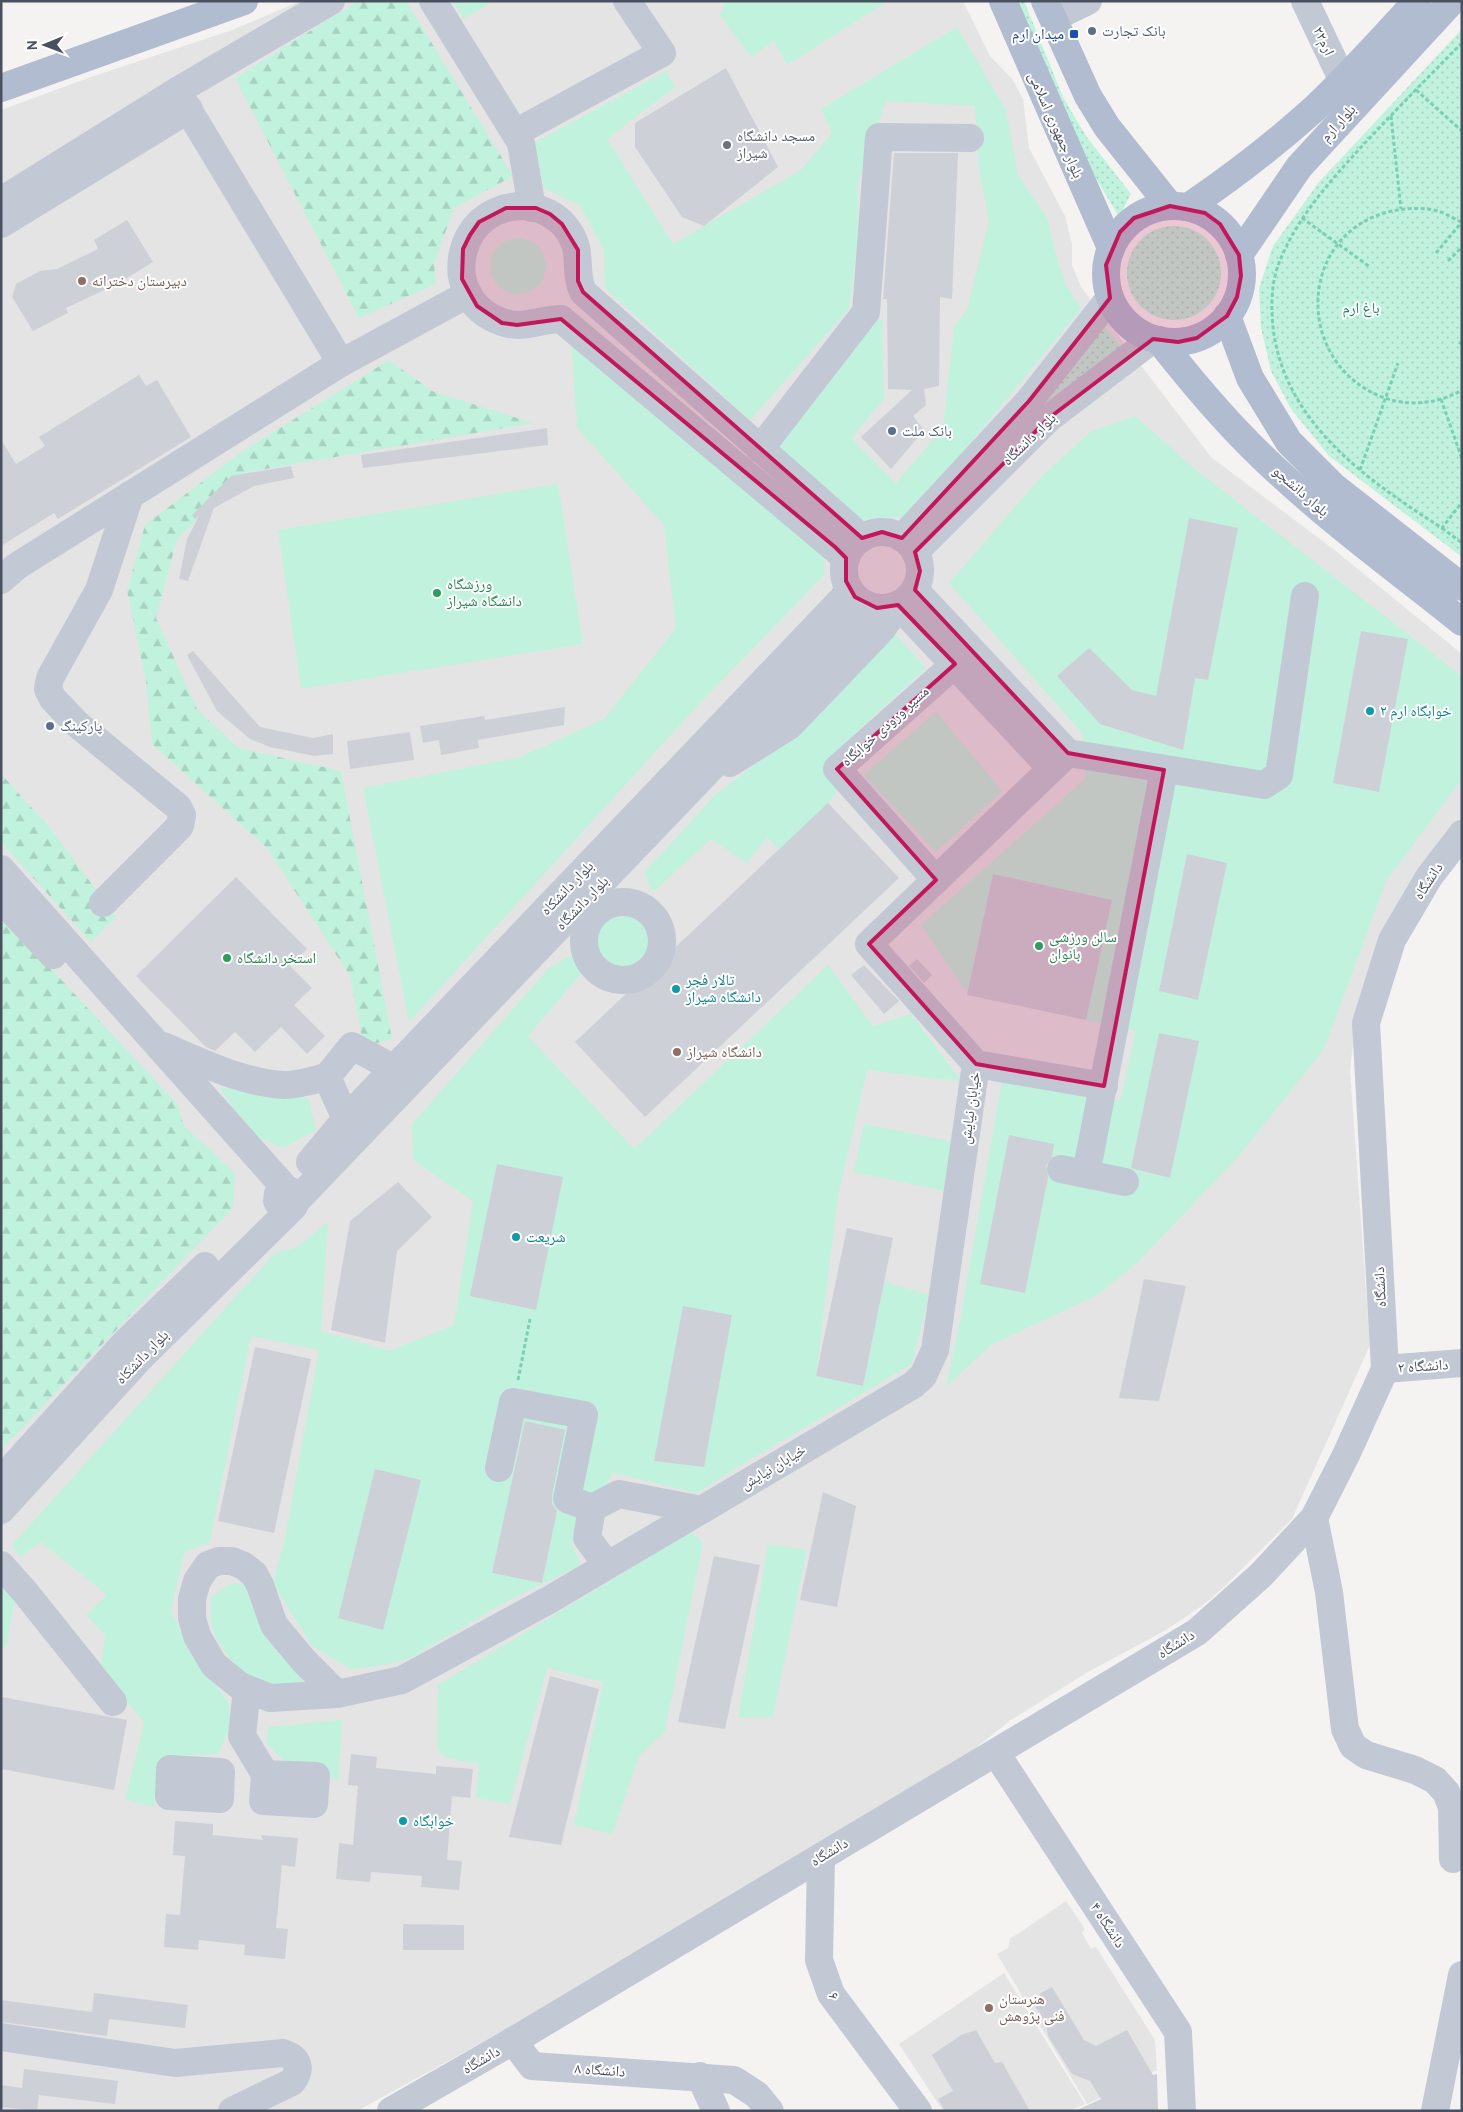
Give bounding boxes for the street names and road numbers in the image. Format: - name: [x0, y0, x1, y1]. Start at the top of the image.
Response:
- street label: ارم۲۲: [1308, 24, 1338, 59]
- street label: بلوار جمهوری اسلامی: [1023, 69, 1087, 182]
- street label: بلوار ارم: [1317, 101, 1361, 147]
- street label: بلوار دانشگاه: [999, 410, 1061, 471]
- street label: بلوار دانشجو: [1268, 462, 1332, 522]
- street label: مسیر ورودی خوابگاه: [838, 683, 934, 772]
- street label: بلوار دانشکاه: [538, 858, 599, 920]
- street label: دانشگاه: [1410, 860, 1448, 904]
- street label: بلوار دانشگاه: [553, 873, 614, 935]
- street label: خیابان نیایش: [957, 1070, 986, 1146]
- street label: دانشگاه: [1371, 1266, 1392, 1308]
- street label: بلوار دانشکاه: [113, 1327, 174, 1389]
- street label: ۲ دانشگاه: [1397, 1356, 1449, 1379]
- street label: خیابان نیایش: [738, 1441, 810, 1495]
- street label: دانشگاه: [1155, 1626, 1199, 1664]
- street label: دانشگاه: [807, 1835, 852, 1872]
- street label: ۴ دانشگاه: [1085, 1899, 1129, 1952]
- street label: ۶: [823, 1989, 843, 2005]
- street label: دانشگاه: [459, 2043, 504, 2080]
- street label: ۸ دانشگاه: [574, 2060, 626, 2083]

